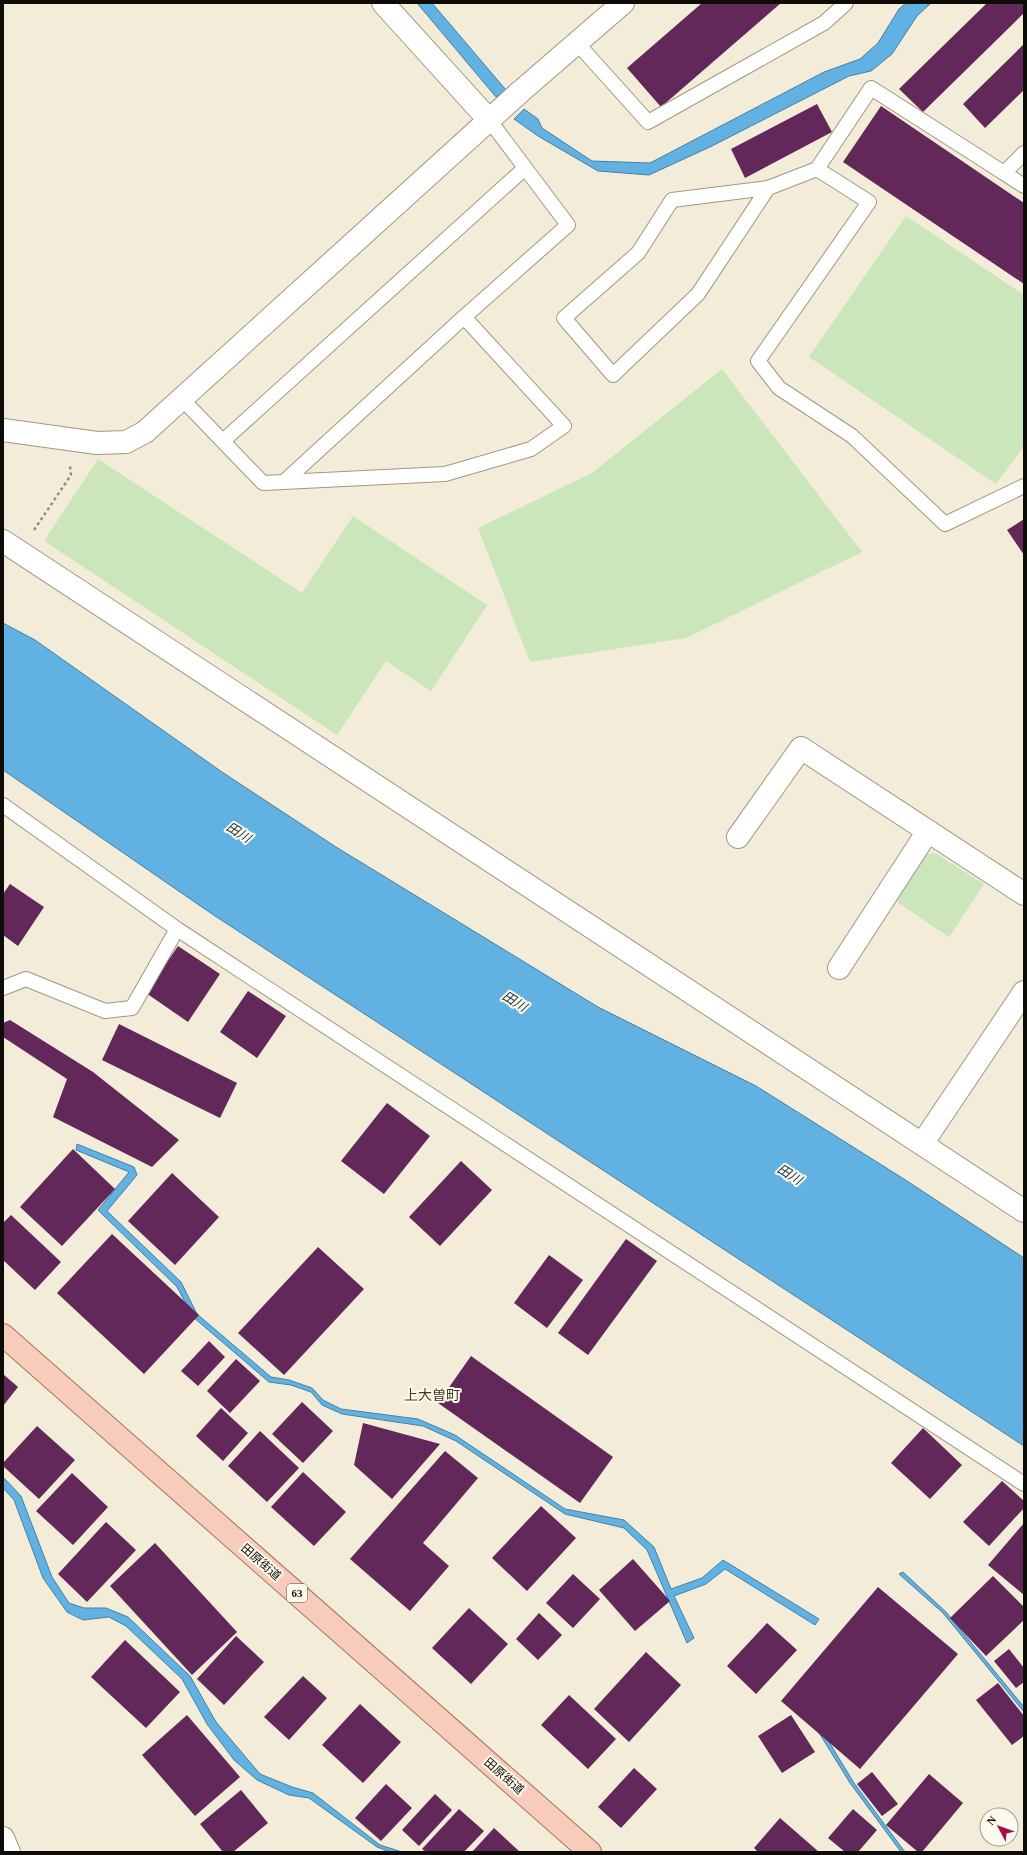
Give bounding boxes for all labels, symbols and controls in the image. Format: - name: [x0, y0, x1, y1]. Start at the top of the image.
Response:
- water label: 田川: [224, 819, 255, 847]
- water label: 田川: [500, 988, 531, 1016]
- water label: 田川: [775, 1161, 806, 1189]
- district label: 上大曽町: [404, 1388, 460, 1403]
- street label: 田原街道: [238, 1541, 284, 1583]
- road number: 63: [287, 1584, 307, 1602]
- street label: 田原街道: [481, 1755, 527, 1797]
- north arrow: [979, 1807, 1019, 1847]
- text: N: [984, 1813, 999, 1827]

